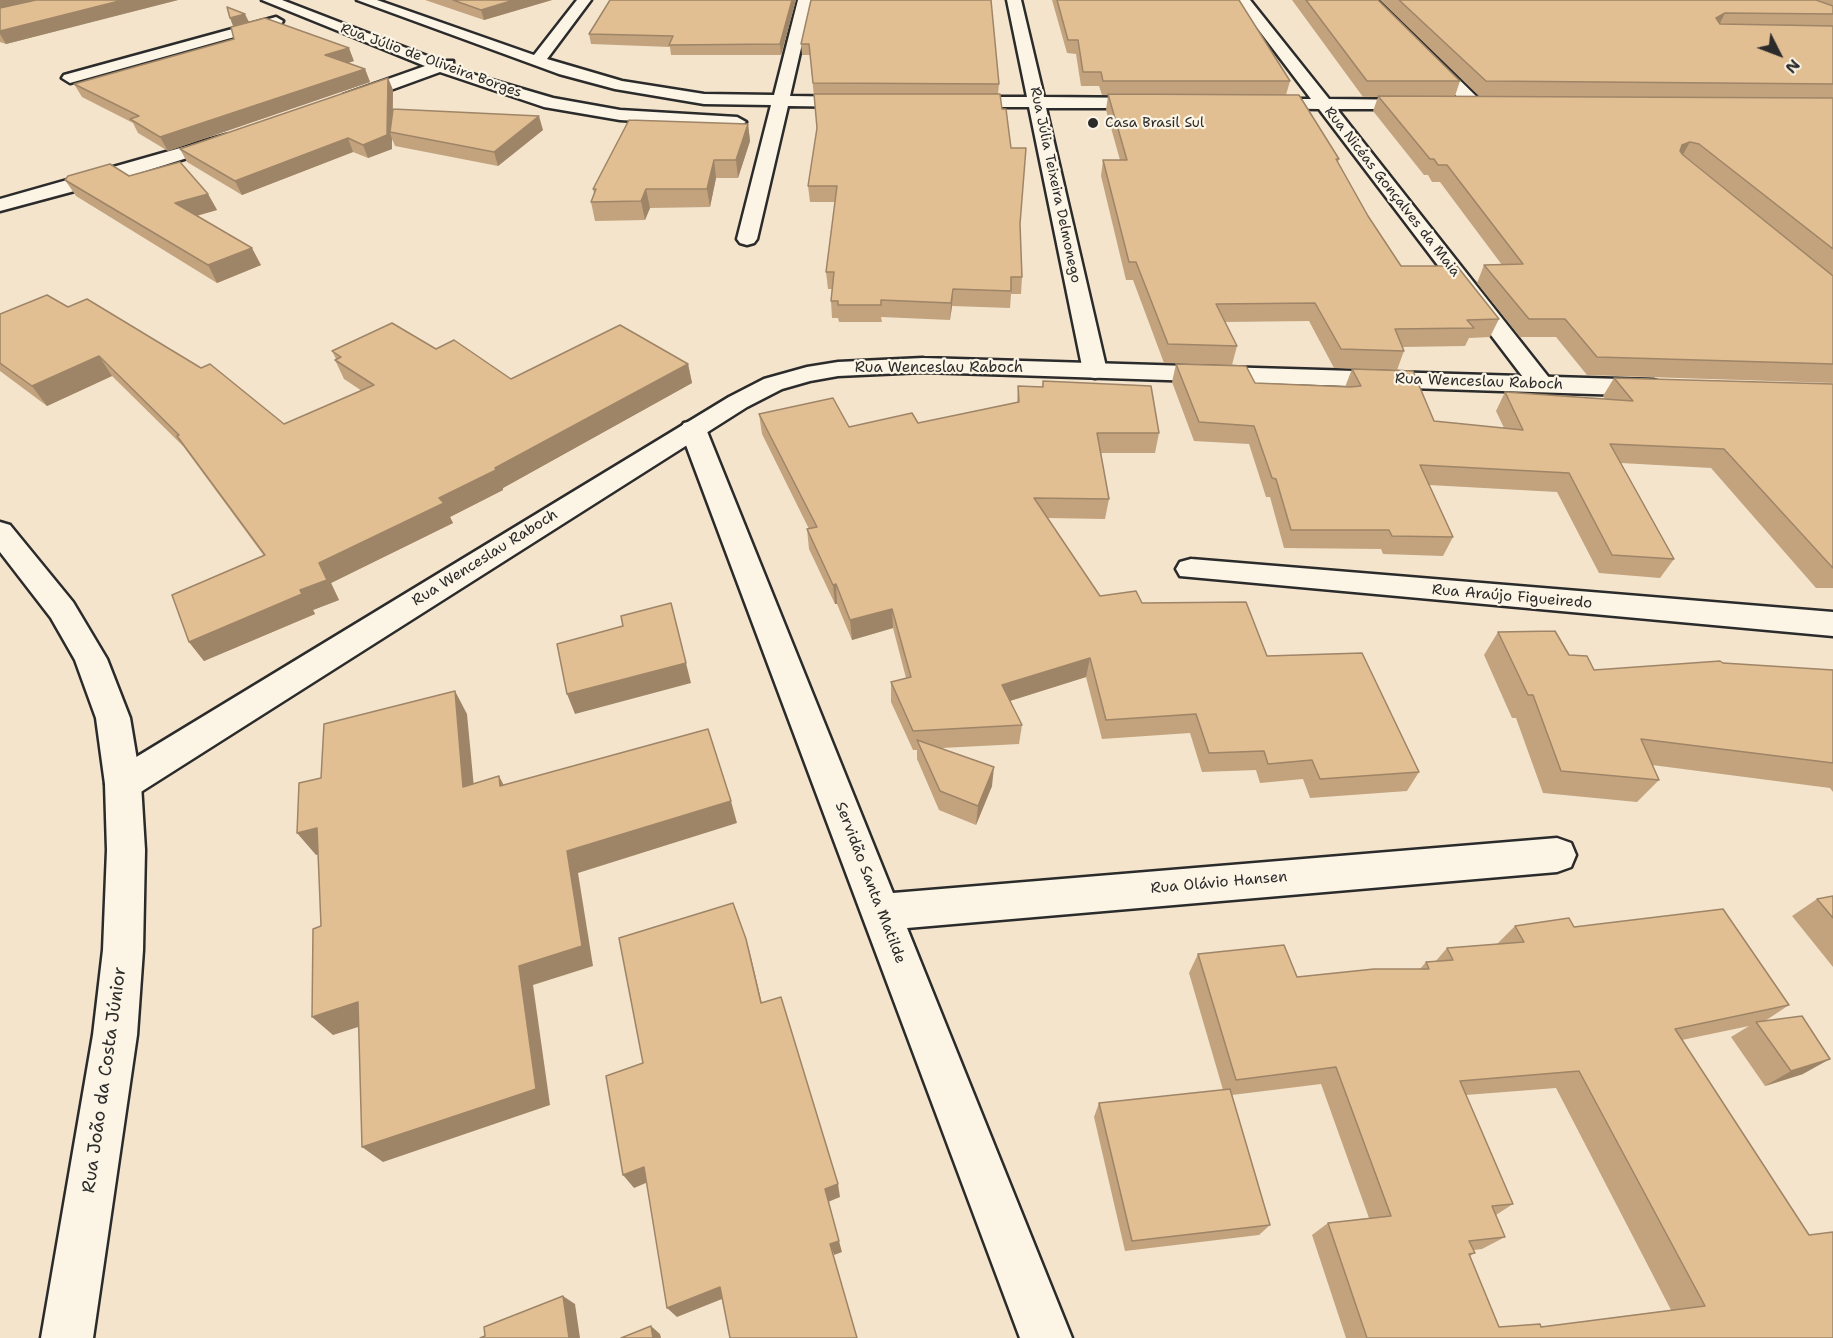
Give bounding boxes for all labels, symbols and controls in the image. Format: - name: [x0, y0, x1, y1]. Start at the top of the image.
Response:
- street label: Rua Júlio de Oliveira Borges: [338, 20, 524, 102]
- north arrow: [1749, 24, 1809, 84]
- text: N: [1781, 55, 1805, 78]
- street label: Rua Júlia Teixeira Delmonego: [1026, 86, 1084, 284]
- street label: Rua Nicéas Gonçalves da Maia: [1321, 104, 1463, 280]
- place label: Casa Brasil Sul: [1105, 115, 1204, 131]
- marker: Casa Brasil Sul: [1086, 116, 1100, 130]
- street label: Rua Wenceslau Raboch: [855, 359, 1023, 377]
- street label: Rua Wenceslau Raboch: [1395, 370, 1563, 394]
- street label: Rua Wenceslau Raboch: [409, 506, 561, 610]
- street label: Rua Araújo Figueiredo: [1431, 581, 1593, 613]
- street label: Servidão Santa Matilde: [831, 800, 909, 966]
- street label: Rua Olávio Hansen: [1150, 868, 1288, 898]
- street label: Rua João da Costa Júnior: [78, 965, 132, 1195]

